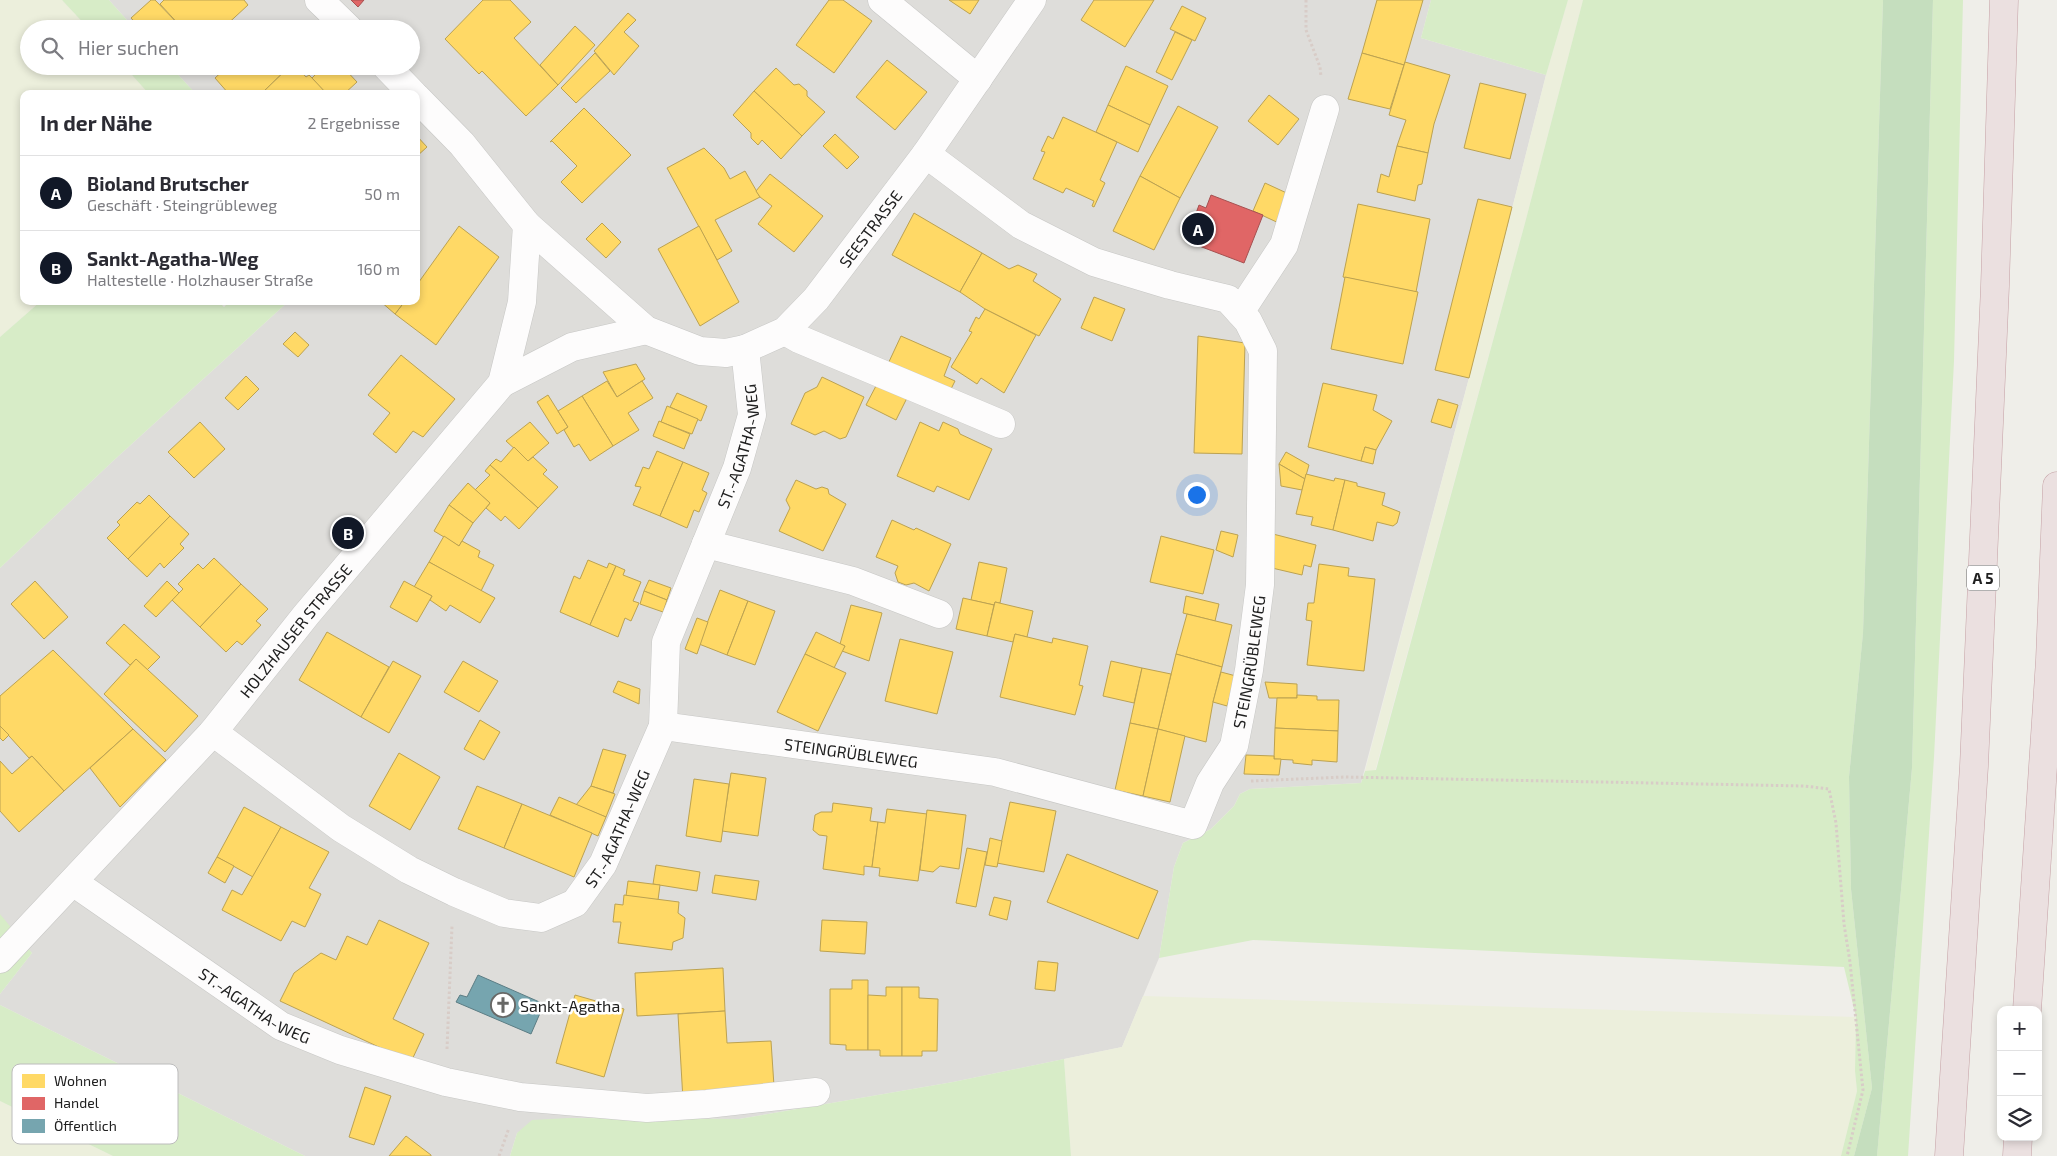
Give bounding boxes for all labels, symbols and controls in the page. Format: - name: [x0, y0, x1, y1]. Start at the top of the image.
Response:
- search box: [20, 20, 420, 75]
- icon: search: [38, 34, 66, 62]
- text: Hier suchen: [78, 36, 179, 59]
- text: In der Nähe: [40, 110, 152, 135]
- text: 2 Ergebnisse: [307, 113, 400, 132]
- text: Bioland Brutscher: [87, 172, 249, 195]
- text: A: [51, 184, 61, 203]
- text: 50 m: [364, 184, 400, 203]
- street label: SEESTRASSE: [834, 186, 905, 271]
- text: Geschäft · Steingrübleweg: [87, 195, 277, 214]
- pin: A: [1182, 210, 1214, 248]
- text: Sankt-Agatha-Weg: [87, 247, 259, 270]
- text: B: [51, 259, 61, 278]
- text: 160 m: [357, 259, 400, 278]
- text: Haltestelle · Holzhauser Straße: [87, 270, 313, 289]
- street label: ST.-AGATHA-WEG: [712, 383, 762, 511]
- your location: [1184, 482, 1210, 508]
- pin: B: [332, 514, 364, 552]
- street label: HOLZHAUSER STRASSE: [235, 560, 355, 701]
- road number: A 5: [1967, 566, 1999, 590]
- street label: STEINGRÜBLEWEG: [1228, 594, 1268, 730]
- street label: STEINGRÜBLEWEG: [783, 733, 919, 771]
- street label: ST.-AGATHA-WEG: [580, 766, 653, 891]
- street label: ST.-AGATHA-WEG: [196, 963, 313, 1047]
- church icon: Sankt-Agatha: [490, 992, 516, 1018]
- place label: Sankt-Agatha: [520, 996, 620, 1015]
- map controls: [1997, 1006, 2042, 1141]
- button: +: [1997, 1006, 2042, 1051]
- button: −: [1997, 1051, 2042, 1096]
- legend: [12, 1064, 178, 1144]
- text: Wohnen: [54, 1072, 107, 1089]
- text: Handel: [54, 1094, 100, 1111]
- button: layers: [1997, 1096, 2042, 1141]
- text: Öffentlich: [54, 1117, 117, 1134]

